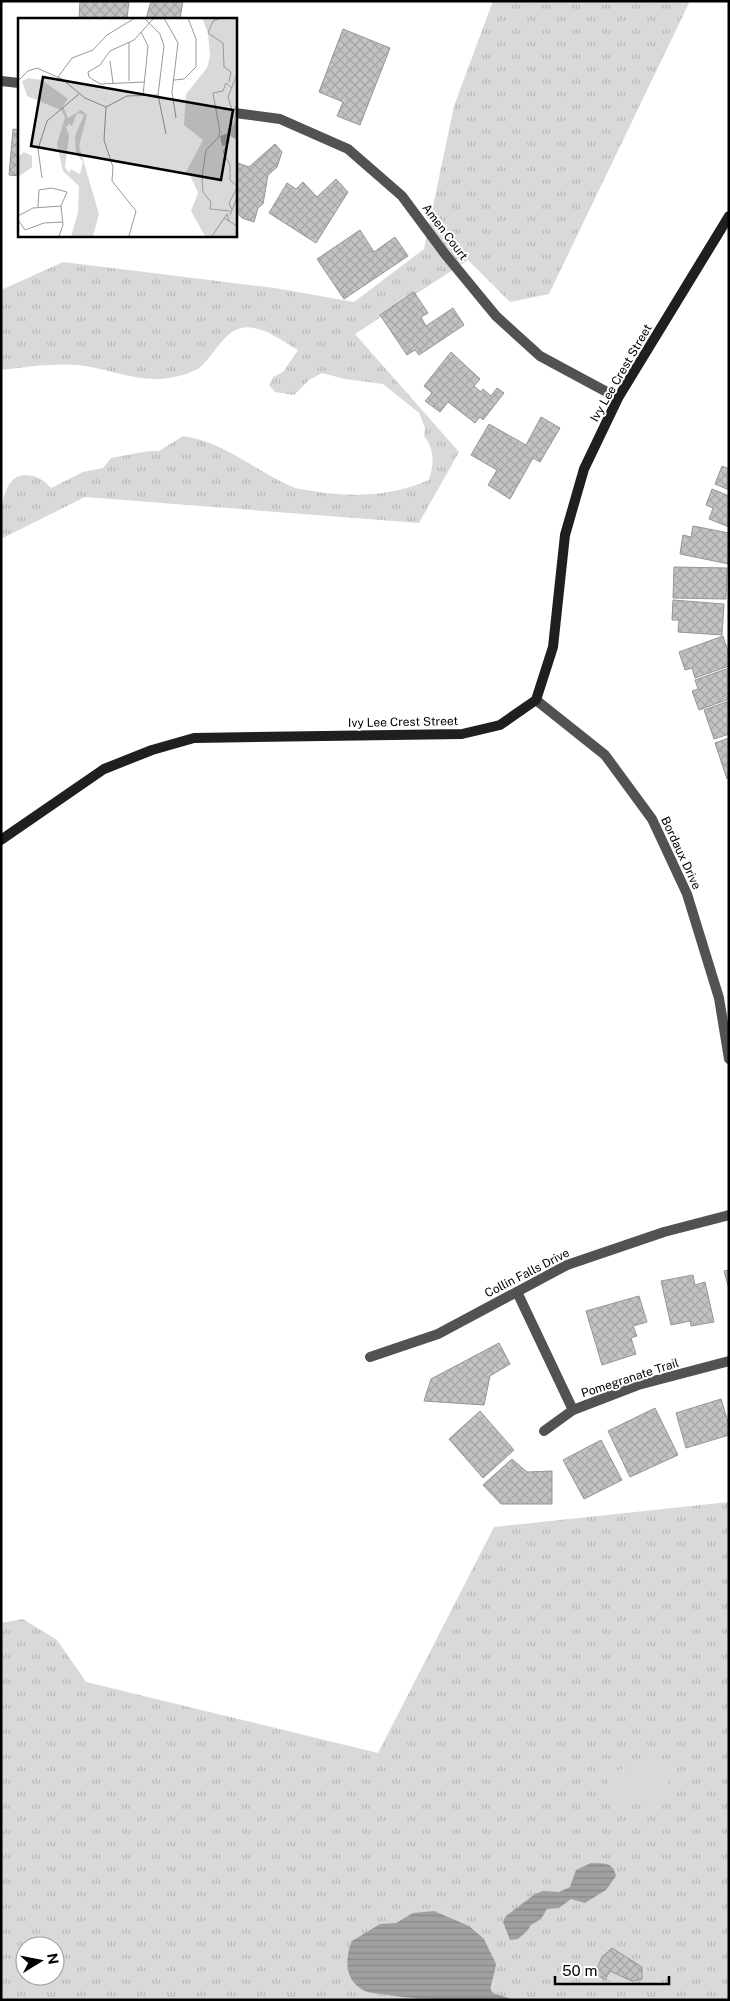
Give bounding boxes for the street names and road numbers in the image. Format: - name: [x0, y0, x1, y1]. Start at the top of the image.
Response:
- street label: Amen Court: [419, 201, 471, 263]
- street label: Ivy Lee Crest Street: [587, 322, 655, 424]
- street label: Ivy Lee Crest Street: [348, 714, 459, 730]
- street label: Bordaux Drive: [658, 814, 704, 892]
- street label: Collin Falls Drive: [482, 1246, 572, 1300]
- street label: Pomegranate Trail: [579, 1355, 681, 1400]

